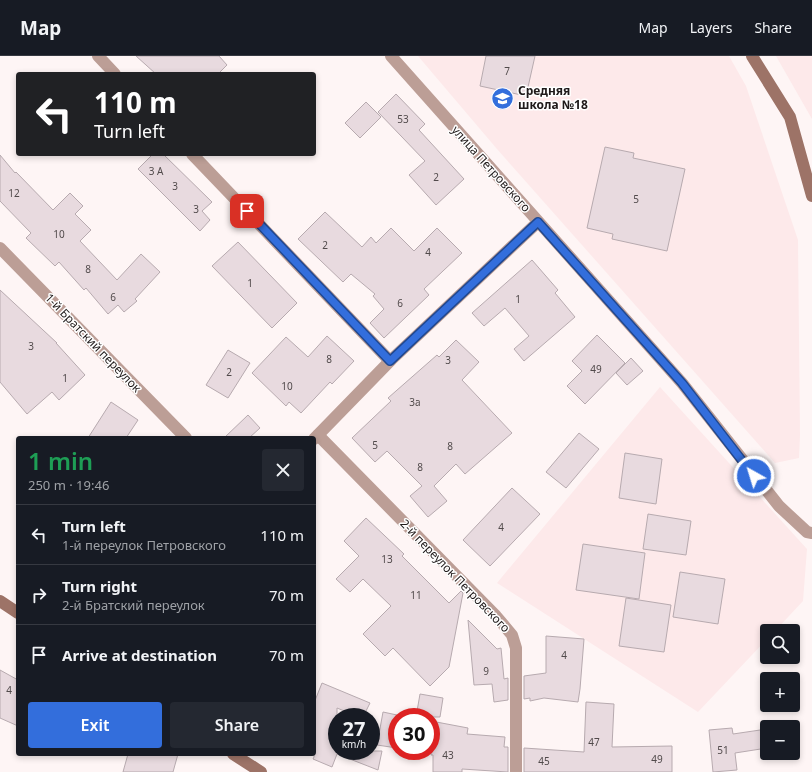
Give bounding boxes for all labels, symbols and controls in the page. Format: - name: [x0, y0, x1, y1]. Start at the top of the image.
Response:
- text: Map: [20, 15, 61, 41]
- text: Map: [639, 18, 668, 37]
- text: Layers: [690, 18, 732, 37]
- text: Share: [754, 18, 792, 37]
- house number: 7: [504, 64, 510, 78]
- place label: Средняя школа №18: [518, 82, 588, 113]
- text: 110 m: [94, 83, 177, 121]
- school or university icon: Средняя школа №18: [489, 85, 515, 111]
- icon: left: [28, 88, 80, 140]
- house number: 53: [397, 112, 409, 126]
- text: Turn left: [94, 119, 165, 143]
- street label: улица Петровского: [448, 122, 535, 215]
- house number: 3 А: [149, 164, 164, 178]
- house number: 2: [433, 170, 439, 184]
- house number: 3: [172, 179, 178, 193]
- house number: 12: [8, 186, 20, 200]
- house number: 5: [633, 192, 639, 206]
- pin: [230, 194, 264, 228]
- icon: arrive: [236, 200, 258, 222]
- house number: 3: [193, 202, 199, 216]
- house number: 10: [53, 227, 65, 241]
- house number: 2: [322, 238, 328, 252]
- house number: 4: [425, 245, 431, 259]
- house number: 8: [85, 262, 91, 276]
- house number: 1: [247, 276, 253, 290]
- house number: 6: [110, 290, 116, 304]
- street label: 1-й Братский переулок: [42, 291, 144, 395]
- house number: 1: [515, 292, 521, 306]
- house number: 6: [397, 296, 403, 310]
- house number: 3: [28, 339, 34, 353]
- house number: 8: [326, 352, 332, 366]
- house number: 3: [445, 353, 451, 367]
- house number: 49: [590, 362, 602, 376]
- house number: 2: [226, 365, 232, 379]
- house number: 1: [62, 372, 68, 384]
- house number: 10: [281, 379, 293, 393]
- house number: 3а: [409, 395, 421, 409]
- house number: 5: [372, 438, 378, 452]
- house number: 8: [447, 439, 453, 453]
- text: 1 min: [28, 444, 93, 477]
- button: close: [262, 449, 304, 491]
- position arrow: [733, 455, 775, 497]
- house number: 8: [417, 460, 423, 474]
- text: 250 m · 19:46: [28, 476, 109, 494]
- street label: 2-й переулок Петровского: [397, 515, 514, 636]
- text: Turn left: [62, 516, 126, 536]
- house number: 4: [498, 520, 504, 534]
- icon: left: [28, 524, 50, 546]
- text: 110 m: [260, 525, 304, 545]
- text: 1-й переулок Петровского: [62, 536, 226, 554]
- house number: 13: [381, 552, 393, 566]
- text: Turn right: [62, 576, 137, 596]
- icon: right: [28, 584, 50, 606]
- text: 70 m: [269, 585, 304, 605]
- house number: 11: [410, 588, 422, 602]
- text: 2-й Братский переулок: [62, 596, 205, 614]
- map controls: [760, 624, 800, 760]
- button: search: [760, 624, 800, 664]
- icon: arrive: [28, 644, 50, 666]
- text: Arrive at destination: [62, 645, 217, 665]
- text: 70 m: [269, 645, 304, 665]
- house number: 4: [561, 648, 567, 662]
- house number: 9: [483, 664, 489, 678]
- button: +: [760, 672, 800, 712]
- house number: 4: [6, 683, 12, 697]
- button: Exit: [28, 702, 162, 748]
- button: Share: [170, 702, 304, 748]
- speed limit sign: 30: [388, 708, 440, 760]
- text: 27: [343, 715, 365, 742]
- button: −: [760, 720, 800, 760]
- house number: 47: [588, 735, 600, 749]
- text: km/h: [342, 737, 366, 751]
- house number: 51: [717, 743, 729, 757]
- house number: 43: [442, 748, 454, 762]
- house number: 49: [651, 752, 663, 766]
- house number: 45: [538, 754, 550, 768]

